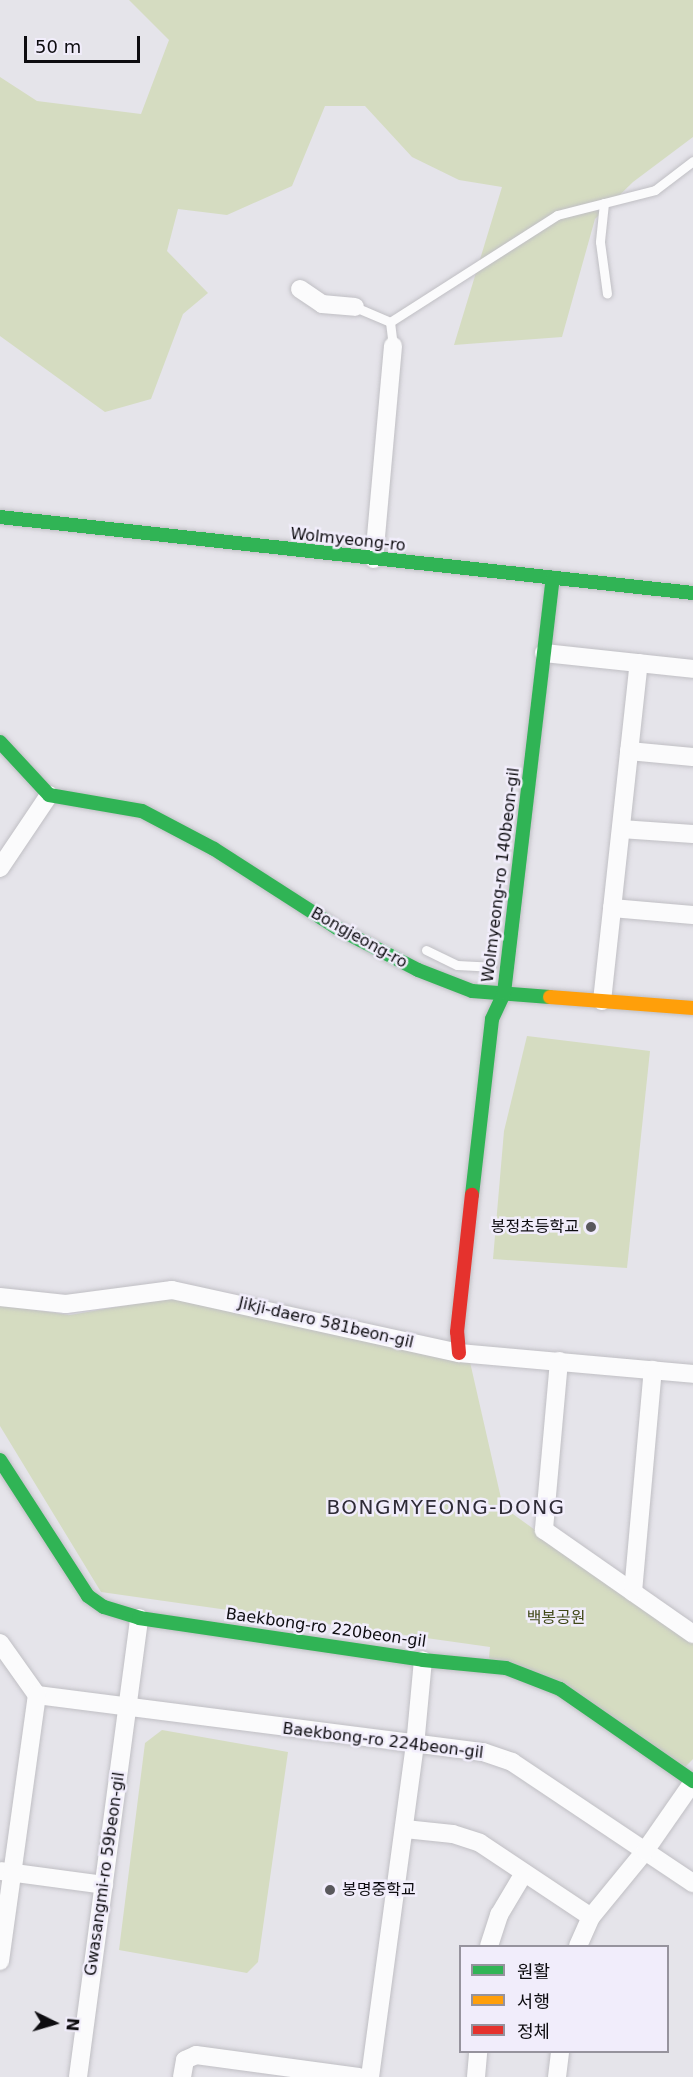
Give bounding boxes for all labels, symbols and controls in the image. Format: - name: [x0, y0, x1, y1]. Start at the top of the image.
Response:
- scale bar: [27, 24, 142, 62]
- text: 50 m: [35, 36, 81, 57]
- street label: Wolmyeong-ro: [289, 524, 407, 556]
- street label: Wolmyeong-ro 140beon-gil: [478, 767, 524, 983]
- street label: Bongjeong-ro: [307, 904, 411, 972]
- place label: 봉정초등학교: [491, 1217, 579, 1237]
- marker: 봉정초등학교: [584, 1220, 598, 1234]
- street label: Jikji-daero 581beon-gil: [236, 1293, 416, 1353]
- district label: BONGMYEONG-DONG: [326, 1495, 566, 1519]
- street label: Baekbong-ro 220beon-gil: [224, 1604, 428, 1652]
- park label: 백봉공원: [527, 1608, 585, 1628]
- street label: Baekbong-ro 224beon-gil: [281, 1719, 485, 1763]
- street label: Gwasangmi-ro 59beon-gil: [81, 1771, 129, 1977]
- place label: 봉명중학교: [342, 1880, 416, 1900]
- marker: 봉명중학교: [323, 1883, 337, 1897]
- legend: [459, 1945, 669, 2053]
- text: 원활: [517, 1961, 550, 1982]
- text: 서행: [517, 1991, 550, 2012]
- north arrow: [24, 1993, 84, 2053]
- text: N: [62, 2017, 82, 2032]
- text: 정체: [517, 2021, 550, 2042]

